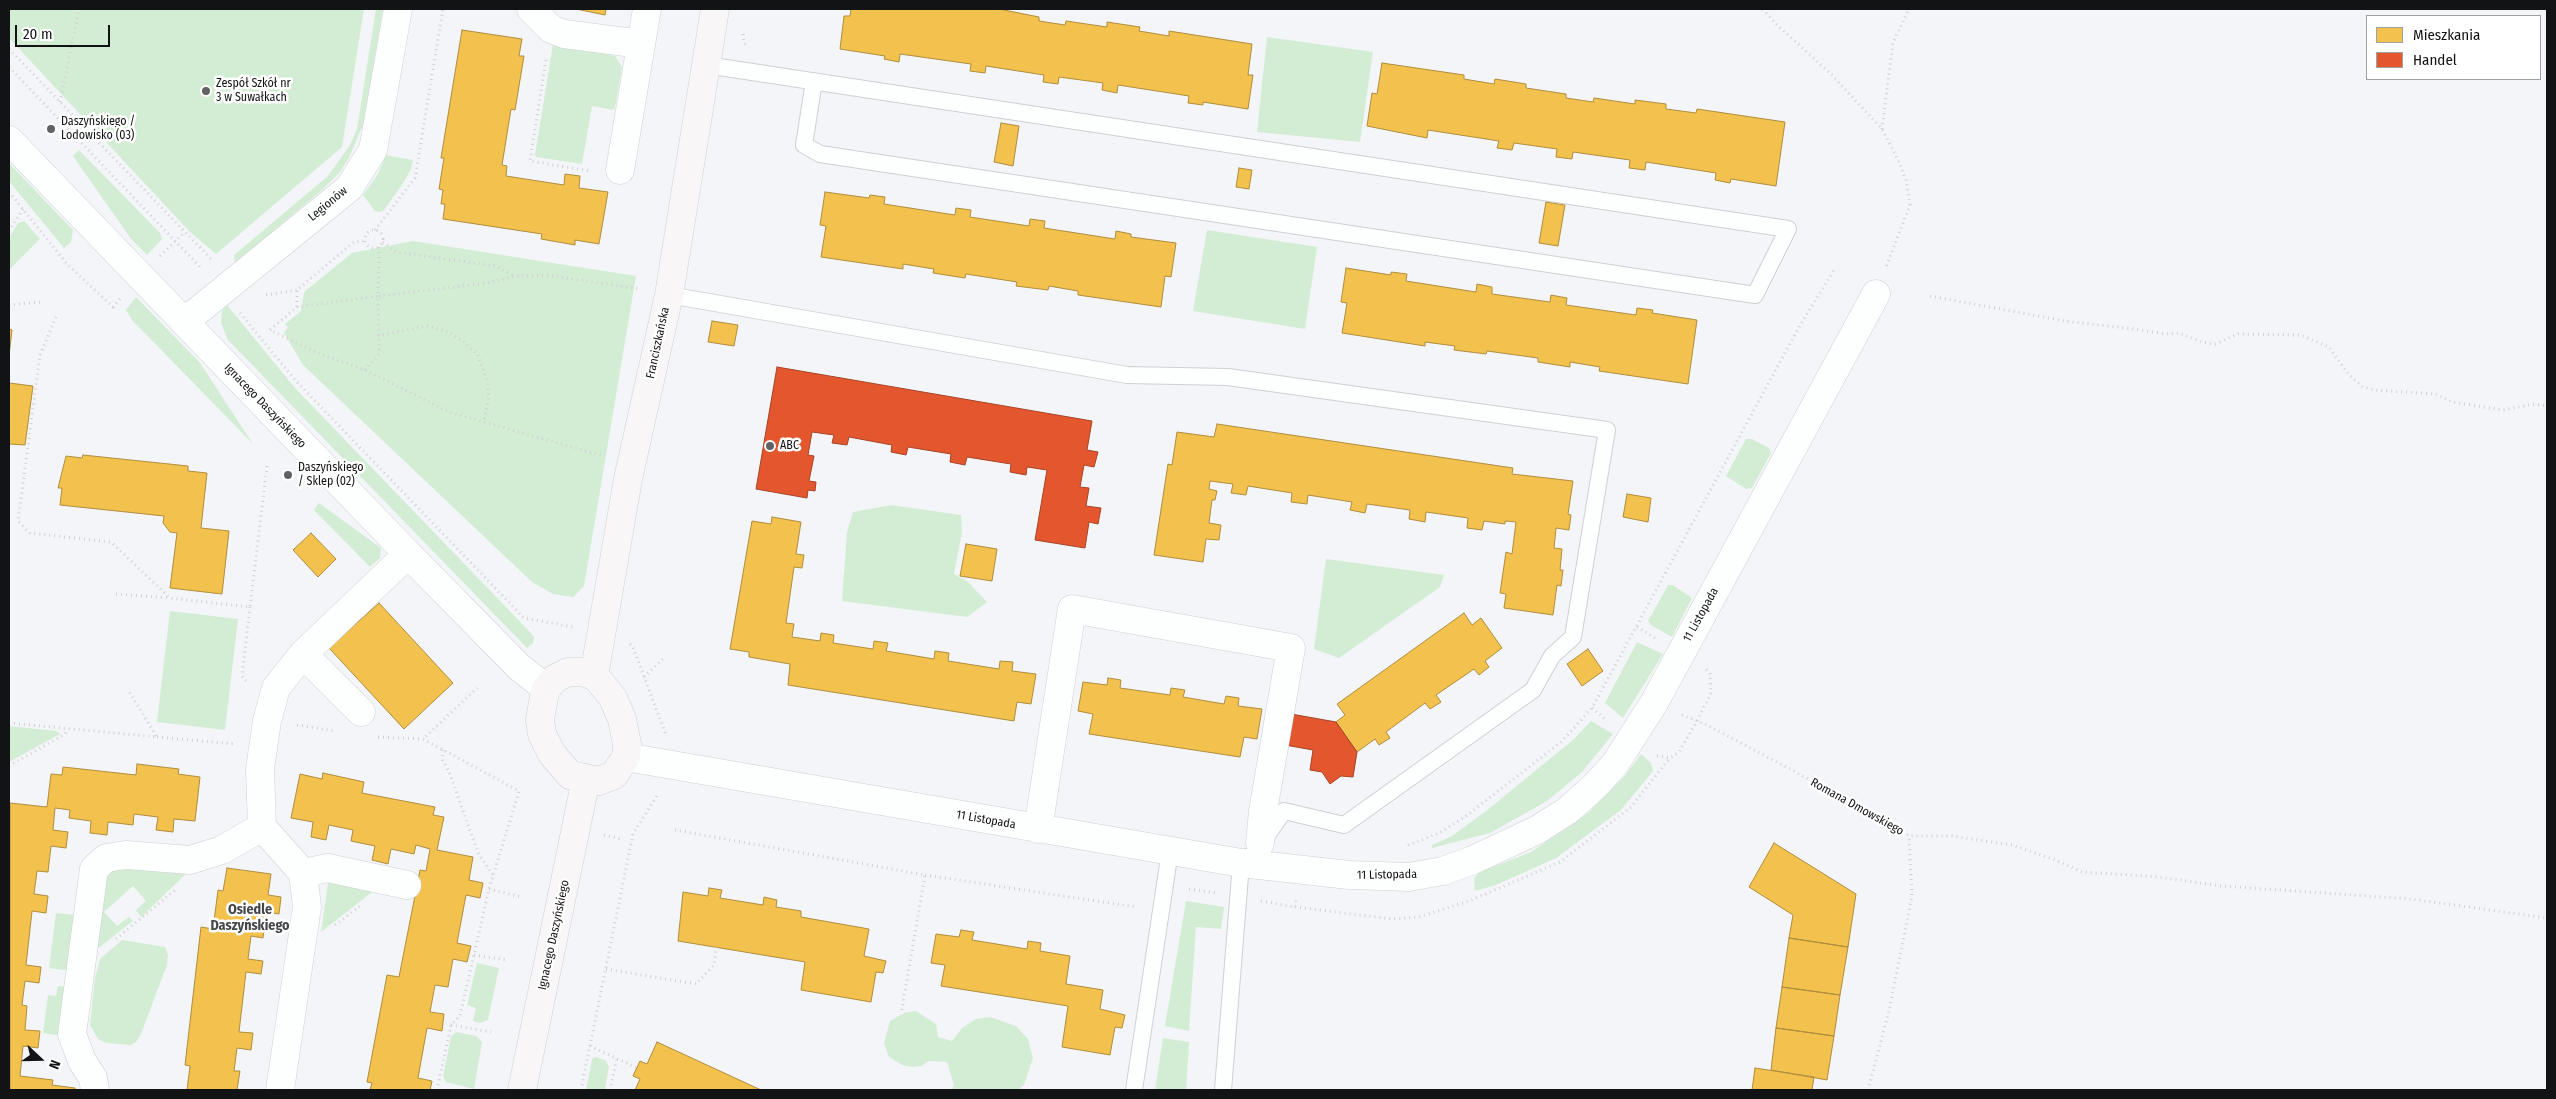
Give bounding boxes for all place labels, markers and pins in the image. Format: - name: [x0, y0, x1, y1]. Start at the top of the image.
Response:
- place label: Zespół Szkół nr 3 w Suwałkach: [216, 77, 291, 105]
- marker: Zespół Szkół nr 3 w Suwałkach: [200, 85, 212, 97]
- place label: Daszyńskiego / Lodowisko (03): [61, 115, 135, 143]
- marker: Daszyńskiego / Lodowisko (03): [45, 123, 57, 135]
- place label: ABC: [780, 439, 799, 453]
- marker: ABC: [764, 440, 776, 452]
- place label: Daszyńskiego / Sklep (02): [298, 461, 364, 489]
- marker: Daszyńskiego / Sklep (02): [282, 469, 294, 481]

